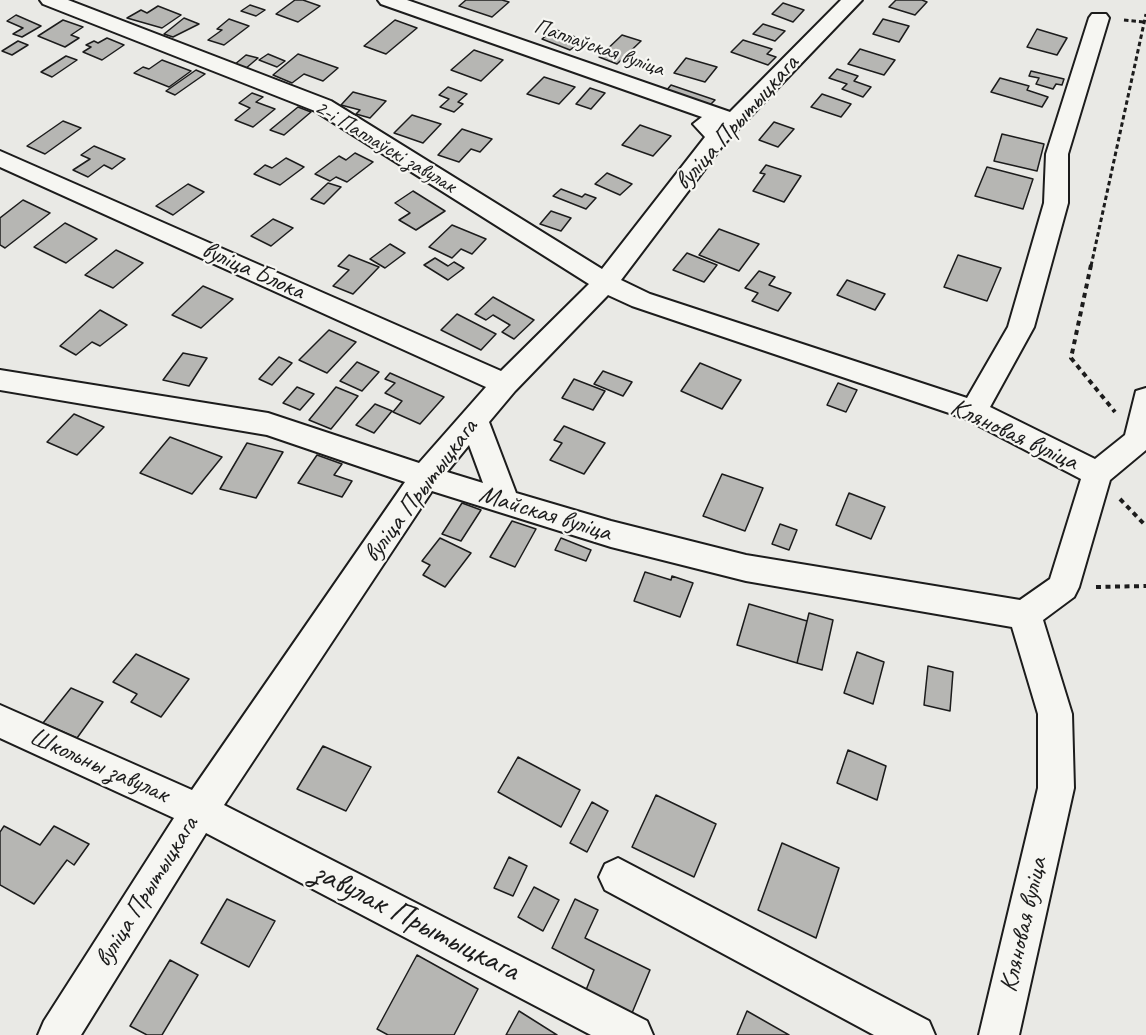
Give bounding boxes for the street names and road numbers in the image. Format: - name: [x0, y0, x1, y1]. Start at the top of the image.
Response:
- street label: Паплаўская вуліца: [531, 13, 667, 83]
- street label: вуліца Прытыцкага: [668, 49, 806, 197]
- street label: 2-і Паплаўскі завулак: [310, 94, 460, 200]
- street label: вуліца Блока: [197, 235, 309, 307]
- street label: Кляновая вуліца: [945, 392, 1083, 478]
- street label: вуліца Прытыцкага: [357, 413, 485, 569]
- street label: Майская вуліца: [475, 479, 615, 549]
- street label: Школьны завулак: [25, 721, 173, 811]
- street label: вуліца Прытыцкага: [88, 811, 206, 973]
- street label: завулак Прытыцкага: [307, 854, 525, 990]
- street label: Кляновая вуліца: [993, 855, 1055, 995]

